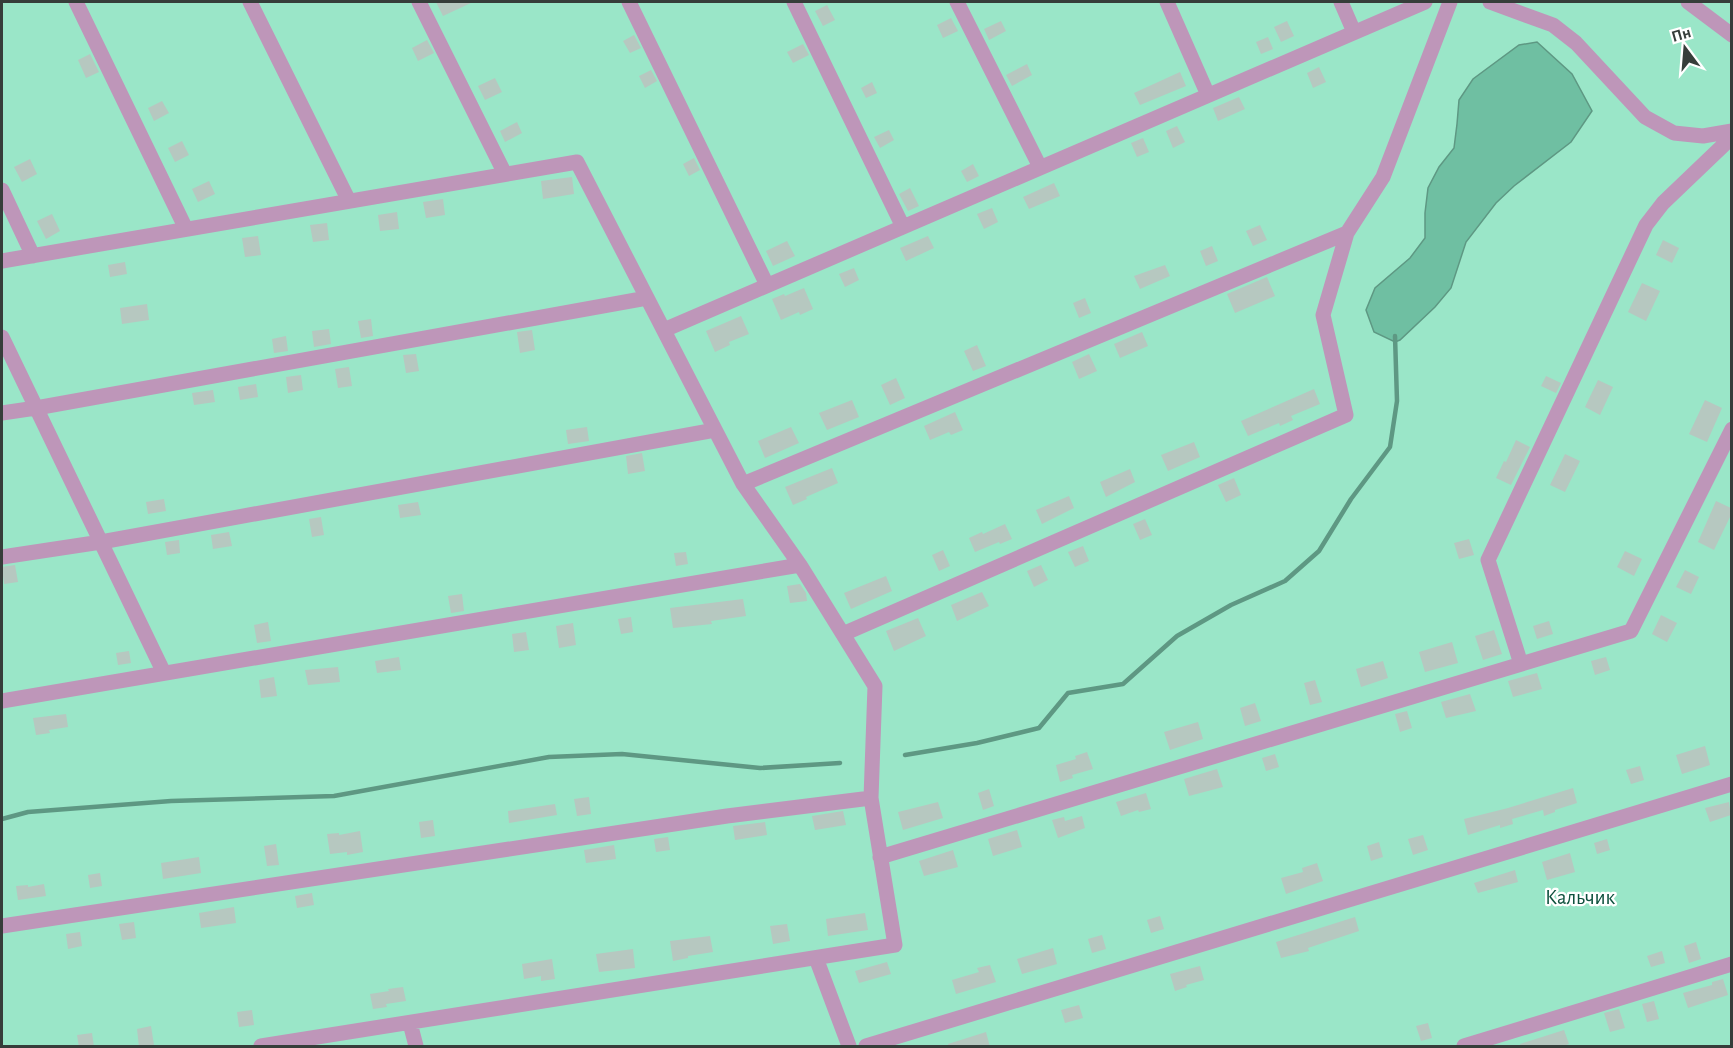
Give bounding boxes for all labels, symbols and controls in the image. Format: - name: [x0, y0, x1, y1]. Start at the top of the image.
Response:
- north arrow: [1655, 18, 1715, 78]
- text: Пн: [1670, 24, 1693, 45]
- park label: Кальчик: [1545, 887, 1615, 908]

